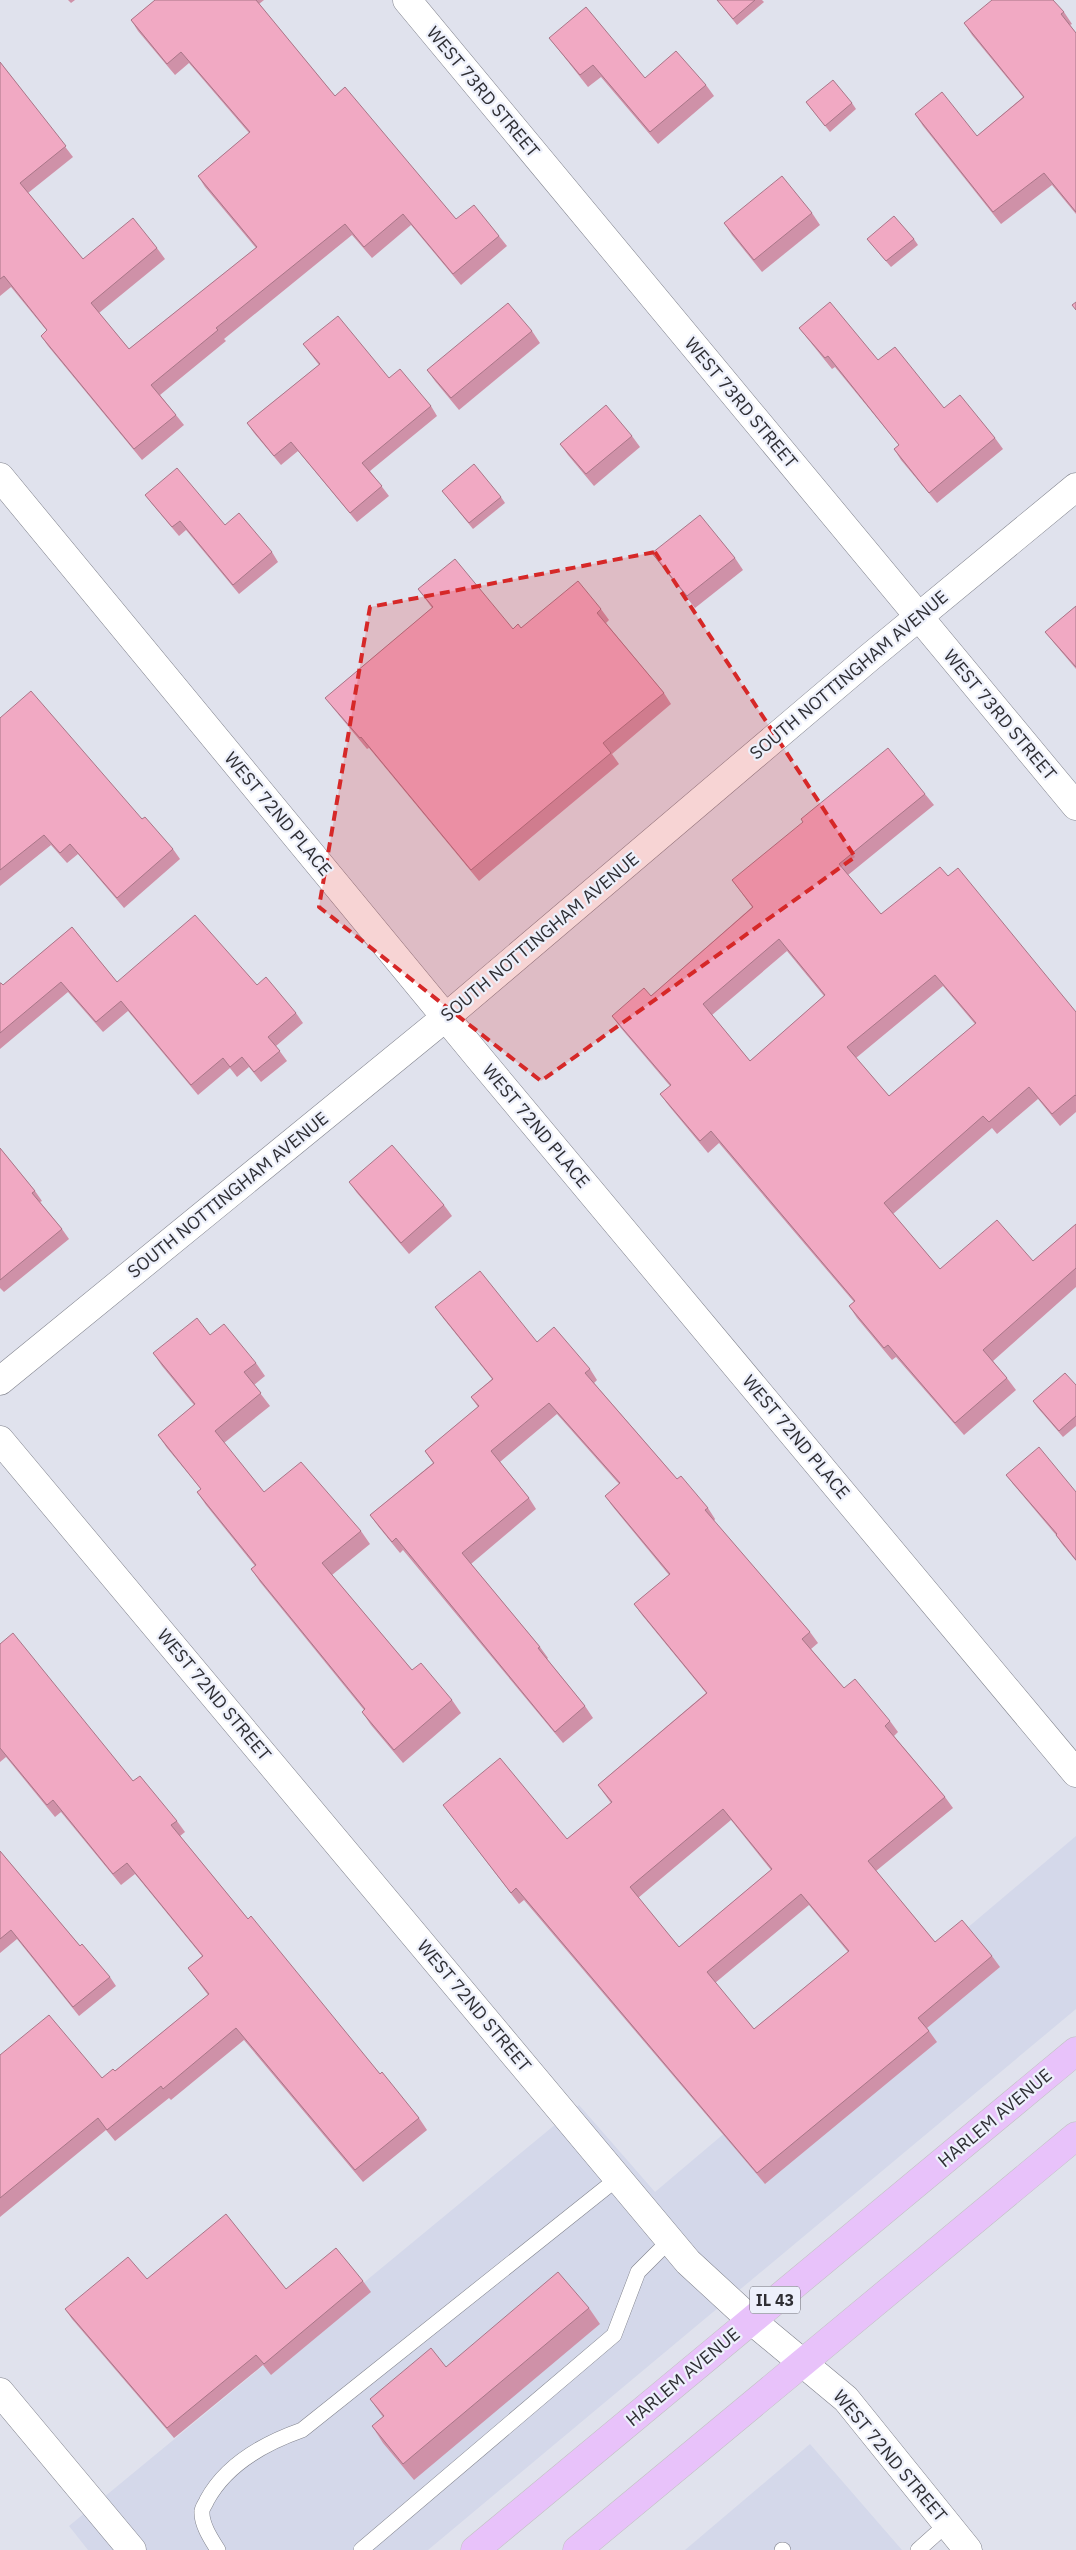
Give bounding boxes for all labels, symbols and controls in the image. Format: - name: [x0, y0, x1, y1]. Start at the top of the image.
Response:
- street label: WEST 73RD STREET: [422, 21, 545, 162]
- street label: WEST 73RD STREET: [680, 332, 803, 473]
- street label: SOUTH NOTTINGHAM AVENUE: [745, 585, 953, 764]
- street label: WEST 73RD STREET: [939, 644, 1062, 785]
- street label: WEST 72ND PLACE: [220, 747, 337, 881]
- street label: SOUTH NOTTINGHAM AVENUE: [436, 847, 644, 1026]
- street label: WEST 72ND PLACE: [478, 1059, 595, 1193]
- street label: SOUTH NOTTINGHAM AVENUE: [123, 1106, 333, 1283]
- street label: WEST 72ND PLACE: [738, 1370, 855, 1504]
- street label: WEST 72ND STREET: [152, 1624, 276, 1765]
- street label: WEST 72ND STREET: [412, 1935, 536, 2076]
- street label: HARLEM AVENUE: [933, 2063, 1056, 2172]
- road number: IL 43: [750, 2286, 800, 2314]
- street label: HARLEM AVENUE: [621, 2322, 744, 2431]
- street label: WEST 72ND STREET: [828, 2385, 952, 2526]

